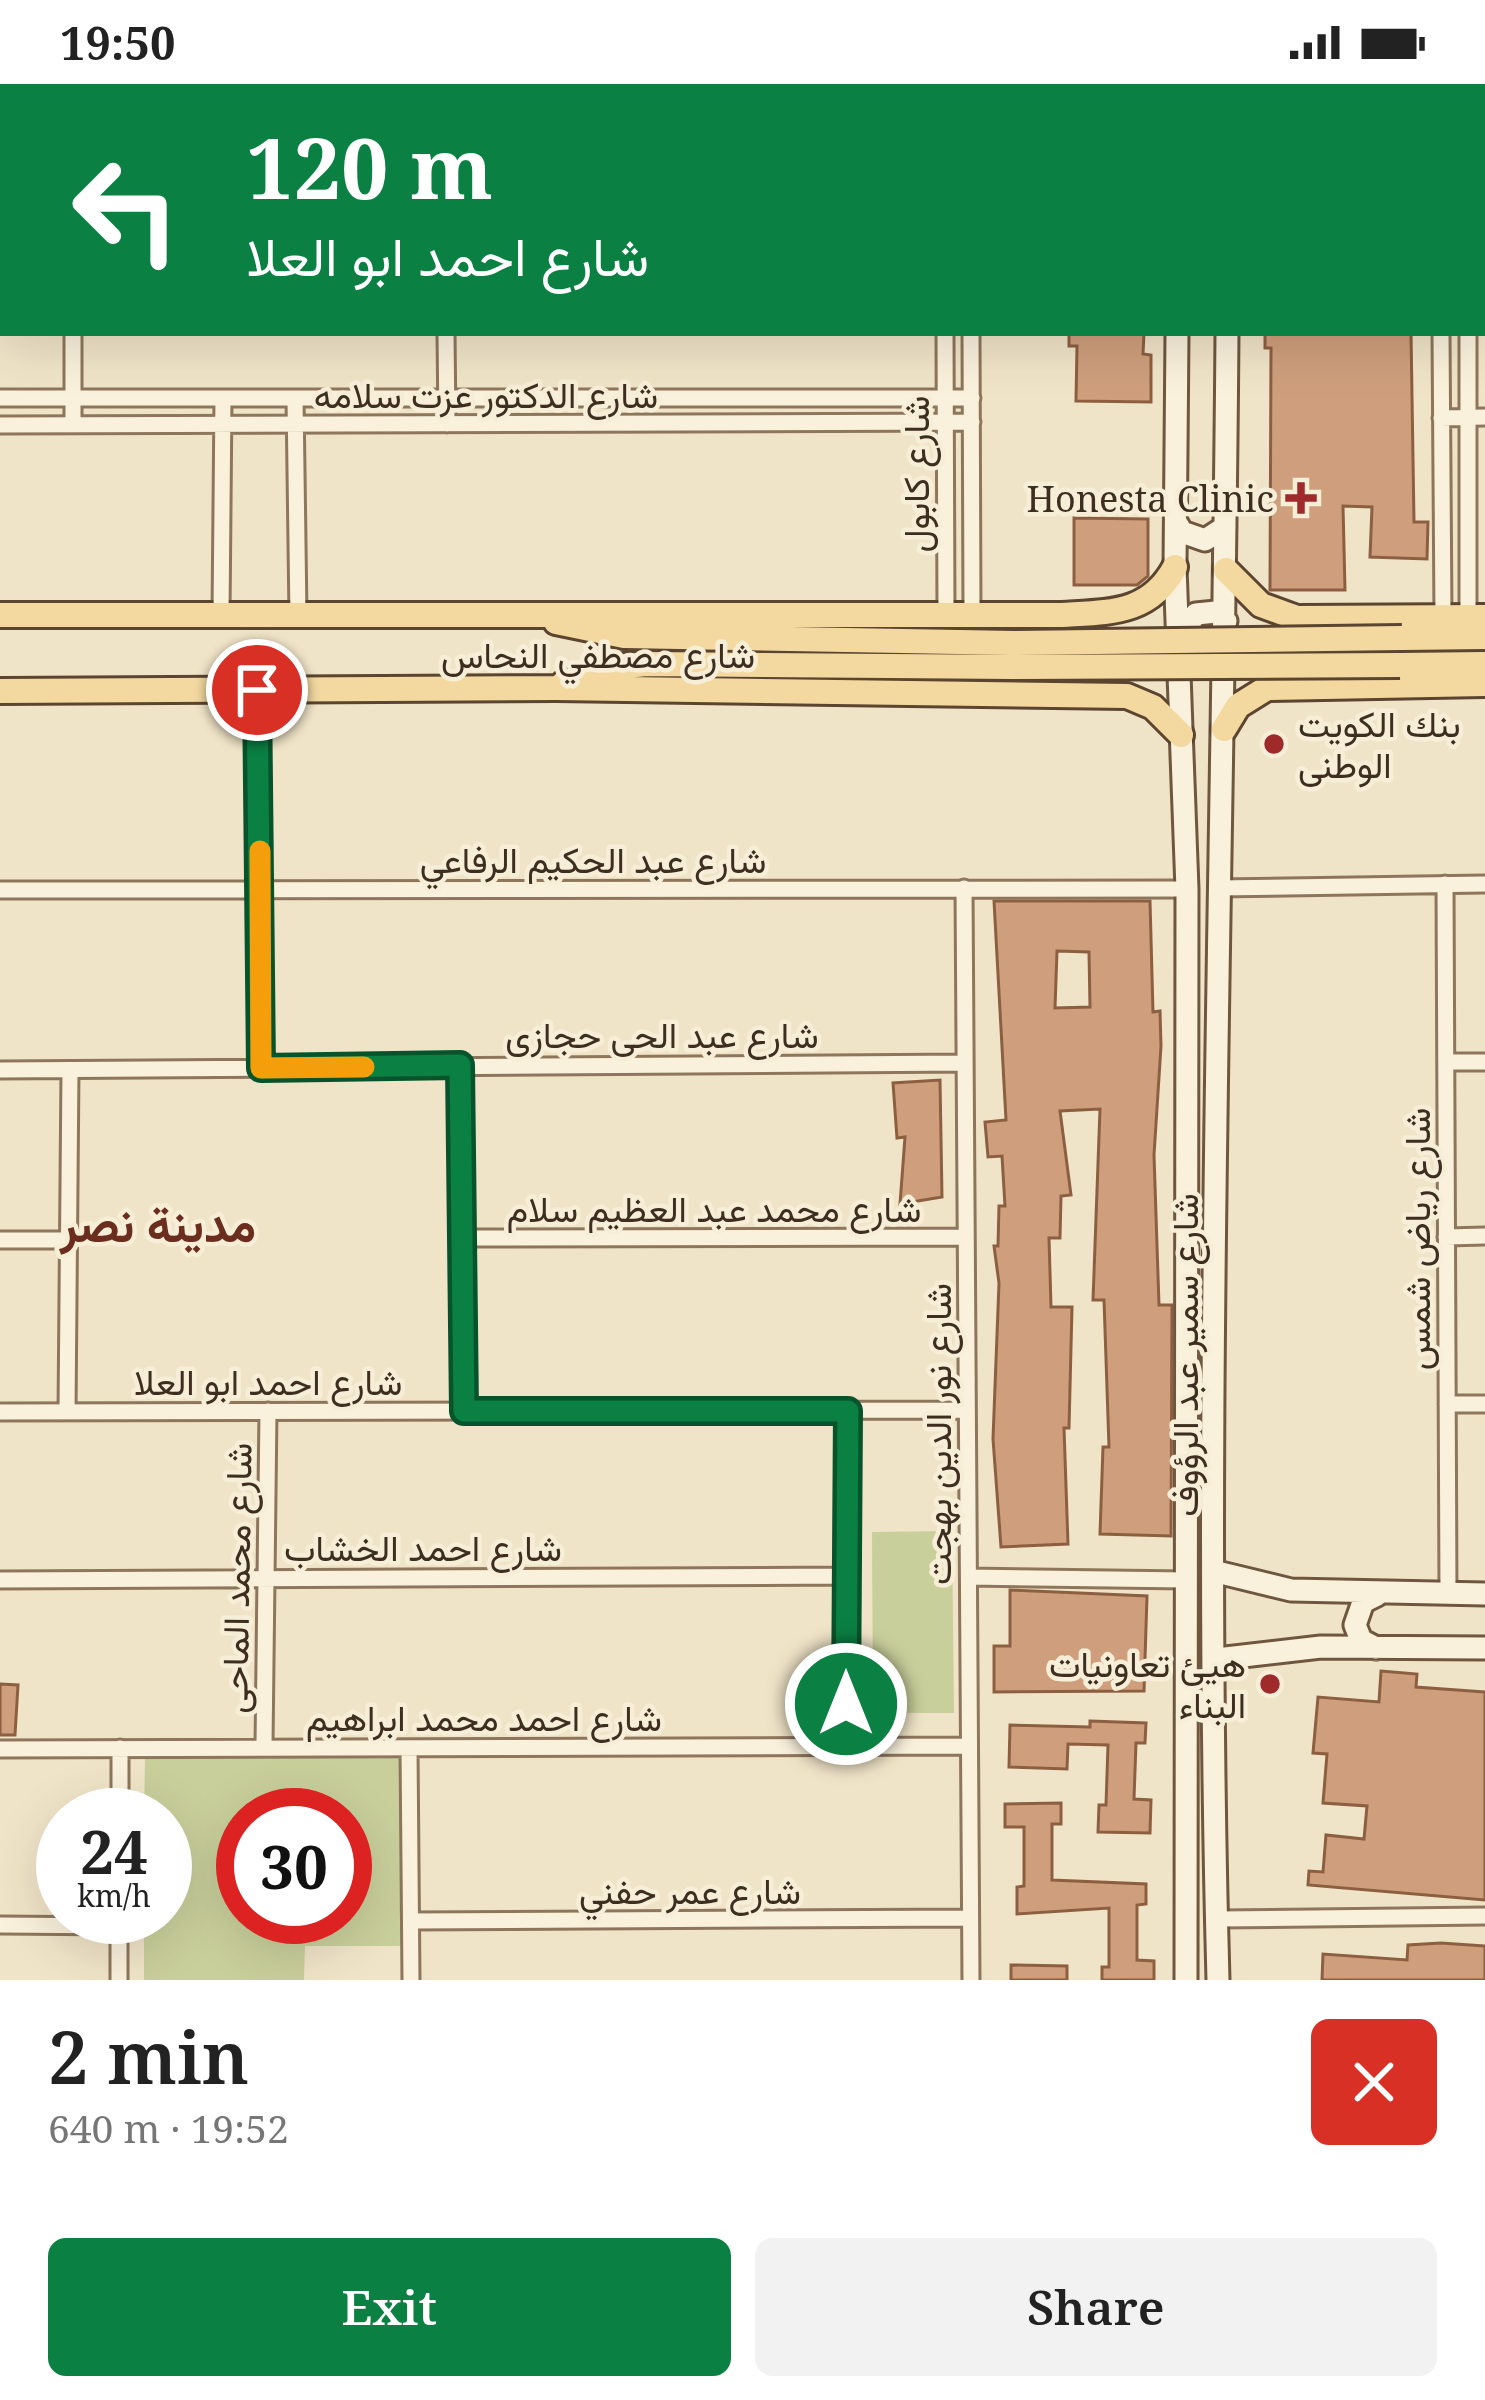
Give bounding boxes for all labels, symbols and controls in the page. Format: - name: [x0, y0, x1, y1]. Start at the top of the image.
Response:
- text: 19:50: [60, 12, 175, 73]
- text: 120 m: [246, 109, 493, 224]
- icon: left: [48, 132, 204, 288]
- text: شارع احمد ابو العلا: [246, 218, 649, 292]
- street label: شارع الدكتور عزت سلامه: [314, 370, 658, 420]
- street label: شارع كابول: [891, 396, 941, 552]
- place label: Honesta Clinic: [1026, 474, 1274, 523]
- marker: Honesta Clinic: [1285, 482, 1317, 514]
- street label: شارع مصطفي النحاس: [441, 630, 755, 685]
- pin: [206, 639, 308, 741]
- icon: arrive: [224, 657, 290, 723]
- place label: بنك الكويت الوطنى: [1298, 699, 1461, 789]
- marker: بنك الكويت الوطنى: [1261, 731, 1287, 757]
- street label: شارع عبد الحكيم الرفاعي: [420, 835, 766, 890]
- street label: شارع عبد الحى حجازى: [505, 1010, 819, 1060]
- street label: شارع رياض شمس: [1392, 1108, 1442, 1370]
- street label: شارع محمد عبد العظيم سلام: [507, 1184, 921, 1234]
- district label: مدينة نصر: [58, 1191, 256, 1256]
- street label: شارع سمير عبد الرؤوف: [1160, 1193, 1210, 1517]
- street label: شارع نور الدين بهجت: [913, 1283, 963, 1585]
- street label: شارع احمد ابو العلا: [134, 1357, 402, 1407]
- street label: شارع محمد الماحى: [209, 1442, 264, 1714]
- street label: شارع احمد الخشاب: [284, 1523, 562, 1573]
- place label: هيئ تعاونيات البناء: [1049, 1639, 1246, 1729]
- position arrow: [783, 1641, 909, 1767]
- marker: هيئ تعاونيات البناء: [1257, 1671, 1283, 1697]
- street label: شارع احمد محمد ابراهيم: [306, 1693, 662, 1743]
- speed limit sign: 30: [216, 1788, 372, 1944]
- text: 24: [80, 1810, 148, 1892]
- street label: شارع عمر حفني: [579, 1866, 801, 1921]
- text: km/h: [77, 1875, 151, 1916]
- text: 2 min: [48, 2007, 249, 2105]
- button: close: [1311, 2019, 1437, 2145]
- text: 640 m · 19:52: [48, 2101, 289, 2154]
- button: Exit: [48, 2238, 731, 2376]
- button: Share: [755, 2238, 1437, 2376]

